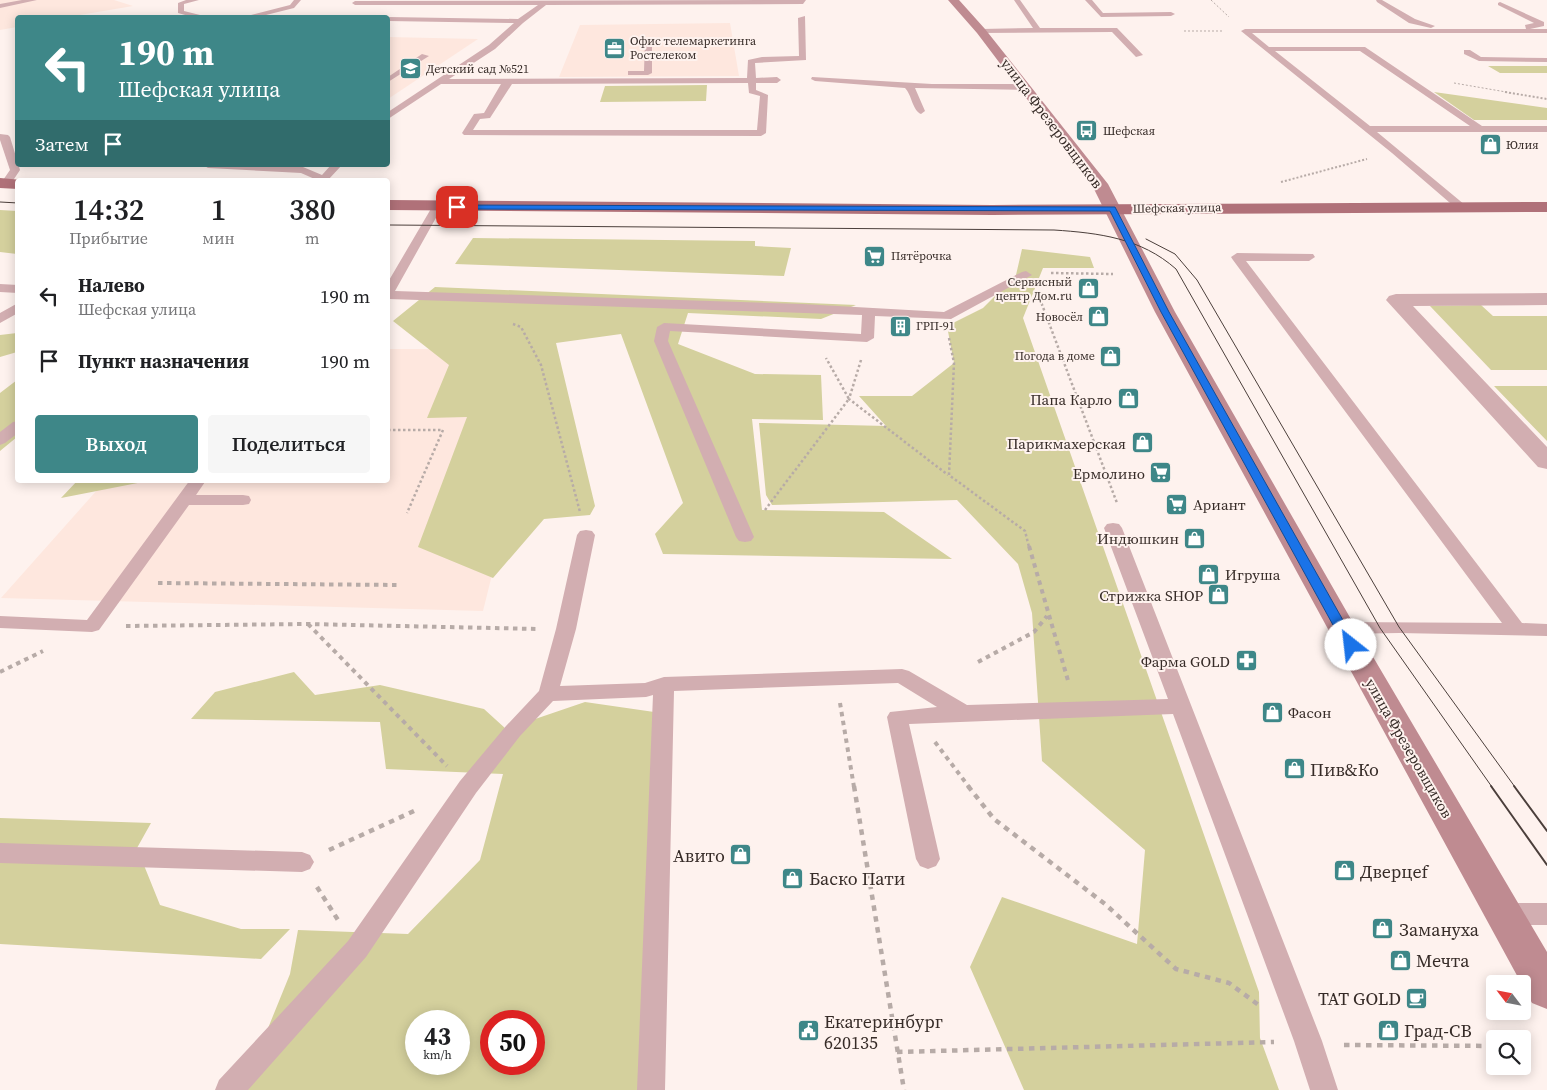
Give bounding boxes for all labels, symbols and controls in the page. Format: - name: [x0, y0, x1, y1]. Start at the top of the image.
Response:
- text: 190 m: [118, 29, 214, 77]
- place label: Офис телемаркетинга Ростелеком: [630, 33, 757, 63]
- icon: left: [35, 35, 100, 100]
- office icon: Офис телемаркетинга Ростелеком: [602, 36, 626, 60]
- street label: улица Фрезеровщиков: [996, 54, 1108, 193]
- school or university icon: Детский сад №521: [398, 57, 422, 81]
- place label: Детский сад №521: [426, 61, 529, 77]
- text: Шефская улица: [118, 74, 280, 104]
- bus stop icon: Шефская: [1075, 119, 1099, 143]
- place label: Шефская: [1103, 123, 1155, 139]
- icon: arrive: [99, 130, 127, 158]
- text: Затем: [35, 131, 89, 157]
- shop icon: Юлия: [1478, 133, 1502, 157]
- place label: Юлия: [1506, 137, 1539, 153]
- pin: [436, 186, 478, 228]
- text: 14:32: [73, 189, 144, 230]
- text: 1: [211, 189, 226, 230]
- text: 380: [289, 189, 336, 230]
- icon: arrive: [443, 193, 471, 221]
- street label: Шефская улица: [1133, 199, 1222, 217]
- text: Прибытие: [69, 227, 148, 249]
- text: мин: [202, 227, 235, 249]
- text: m: [305, 227, 320, 249]
- supermarket icon: Пятёрочка: [863, 244, 887, 268]
- place label: Пятёрочка: [891, 248, 952, 264]
- text: Налево: [78, 272, 145, 298]
- place label: Сервисный центр Дом.ru: [995, 274, 1072, 304]
- shop icon: Сервисный центр Дом.ru: [1076, 277, 1100, 301]
- icon: left: [35, 282, 63, 310]
- text: 190 m: [320, 283, 370, 309]
- text: Шефская улица: [78, 298, 196, 320]
- shop icon: Новосёл: [1087, 305, 1111, 329]
- place label: Новосёл: [1036, 309, 1083, 325]
- building icon: ГРП-91: [888, 314, 912, 338]
- place label: ГРП-91: [916, 318, 955, 334]
- shop icon: Погода в доме: [1099, 344, 1123, 368]
- icon: arrive: [35, 347, 63, 375]
- text: Пункт назначения: [78, 348, 249, 374]
- text: 190 m: [320, 348, 370, 374]
- place label: Погода в доме: [1015, 348, 1095, 364]
- shop icon: Папа Карло: [1116, 387, 1140, 411]
- place label: Папа Карло: [1030, 389, 1112, 410]
- button: Выход: [35, 415, 198, 473]
- button: Поделиться: [208, 415, 370, 473]
- shop icon: Парикмахерская: [1130, 431, 1154, 455]
- place label: Парикмахерская: [1007, 433, 1126, 454]
- supermarket icon: Ермолино: [1149, 461, 1173, 485]
- place label: Ермолино: [1073, 463, 1145, 484]
- supermarket icon: Ариант: [1165, 492, 1189, 516]
- place label: Ариант: [1193, 494, 1246, 515]
- shop icon: Индюшкин: [1183, 526, 1207, 550]
- place label: Индюшкин: [1097, 528, 1179, 549]
- shop icon: Игруша: [1197, 562, 1221, 586]
- place label: Игруша: [1225, 564, 1281, 585]
- shop icon: Стрижка SHOP: [1207, 583, 1231, 607]
- place label: Стрижка SHOP: [1099, 585, 1203, 606]
- position arrow: [1324, 618, 1376, 670]
- pharmacy icon: Фарма GOLD: [1234, 649, 1258, 673]
- place label: Фарма GOLD: [1141, 651, 1230, 672]
- street label: улица Фрезеровщиков: [1360, 674, 1458, 822]
- shop icon: Фасон: [1260, 700, 1284, 724]
- place label: Фасон: [1288, 702, 1332, 723]
- shop icon: Пив&Ко: [1282, 757, 1306, 781]
- place label: Пив&Ко: [1310, 757, 1379, 782]
- place label: Авито: [673, 843, 725, 868]
- shop icon: Авито: [729, 843, 753, 867]
- shop icon: Дверцеf: [1332, 859, 1356, 883]
- place label: Дверцеf: [1360, 859, 1430, 884]
- shop icon: Баско Пати: [781, 866, 805, 890]
- place label: Баско Пати: [809, 866, 905, 891]
- shop icon: Замануха: [1371, 917, 1395, 941]
- place label: Замануха: [1399, 917, 1480, 942]
- shop icon: Мечта: [1388, 948, 1412, 972]
- place label: Мечта: [1416, 948, 1470, 973]
- north arrow: [1486, 975, 1531, 1020]
- map controls: [1486, 975, 1531, 1075]
- place label: TAT GOLD: [1318, 986, 1401, 1011]
- cafe icon: TAT GOLD: [1405, 986, 1429, 1010]
- place label: Екатеринбург 620135: [824, 1009, 943, 1055]
- speed limit sign: 50: [480, 1010, 545, 1075]
- shop icon: Град-СВ: [1376, 1018, 1400, 1042]
- place label: Град-СВ: [1404, 1018, 1472, 1043]
- text: 43: [424, 1019, 451, 1053]
- public building icon: Екатеринбург 620135: [796, 1019, 820, 1043]
- button: search: [1486, 1030, 1531, 1075]
- text: km/h: [423, 1047, 452, 1063]

